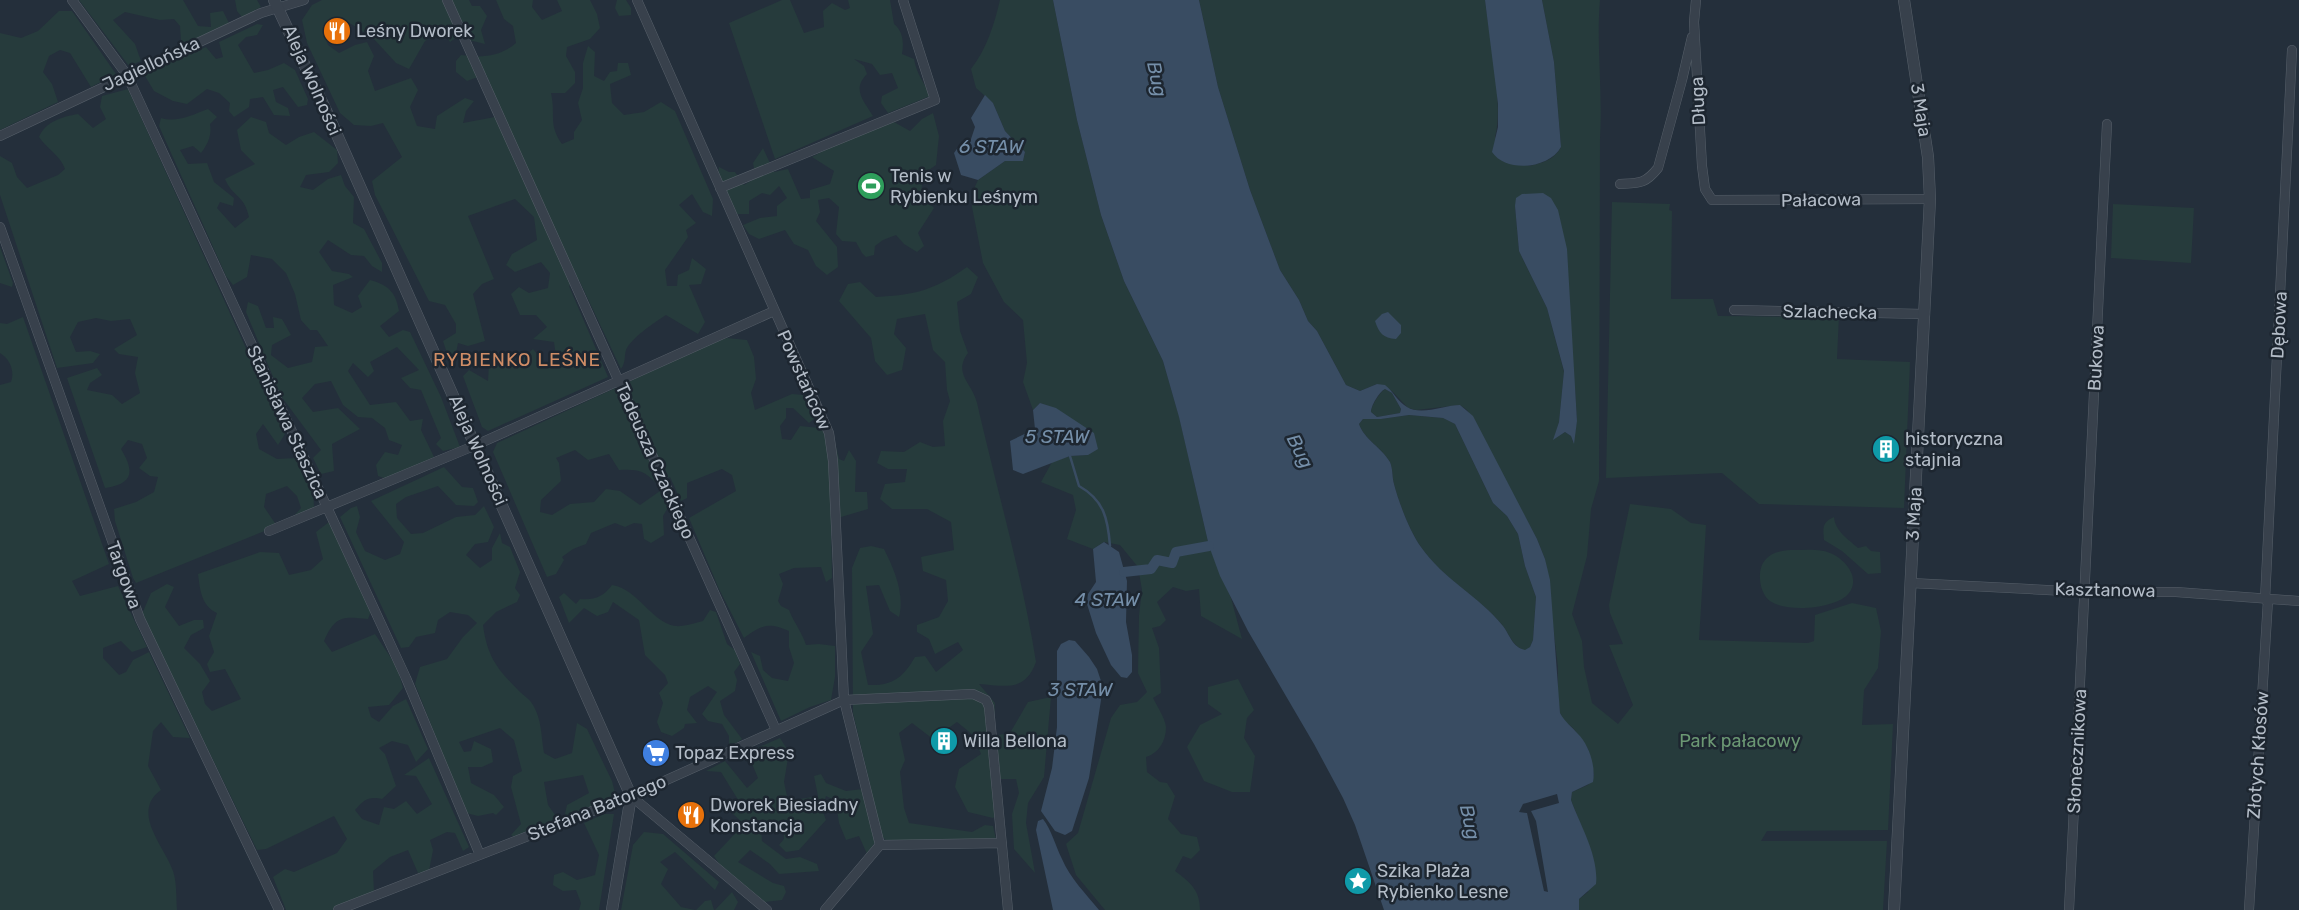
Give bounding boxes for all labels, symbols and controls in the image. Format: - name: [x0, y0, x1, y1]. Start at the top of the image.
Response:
- restaurant icon: Leśny Dworek: [322, 16, 352, 46]
- place label: Leśny Dworek: [356, 20, 473, 42]
- street label: Aleja Wolności: [278, 21, 346, 139]
- street label: Jagiellońska: [99, 32, 203, 96]
- water label: Bug: [1142, 59, 1172, 99]
- street label: Długa: [1686, 76, 1710, 126]
- street label: 3 Maja: [1906, 82, 1936, 138]
- water label: 6 STAW: [959, 135, 1024, 158]
- place label: Tenis w Rybienku Leśnym: [890, 165, 1038, 208]
- sports icon: Tenis w Rybienku Leśnym: [856, 171, 886, 201]
- street label: Pałacowa: [1781, 188, 1861, 212]
- street label: Dębowa: [2266, 291, 2292, 359]
- street label: Szlachecka: [1783, 300, 1877, 324]
- street label: Bukowa: [2083, 325, 2109, 391]
- street label: Powstańców: [772, 327, 836, 433]
- street label: Stanisława Staszica: [242, 342, 332, 502]
- district label: RYBIENKO LEŚNE: [433, 348, 601, 371]
- street label: Tadeusza Czackiego: [611, 379, 699, 543]
- street label: Aleja Wolności: [444, 391, 512, 509]
- water label: 5 STAW: [1025, 425, 1090, 448]
- place label: historyczna stajnia: [1905, 428, 2003, 471]
- water label: Bug: [1282, 430, 1318, 472]
- building icon: historyczna stajnia: [1871, 434, 1901, 464]
- street label: 3 Maja: [1902, 486, 1926, 542]
- street label: Targowa: [102, 538, 146, 612]
- street label: Kasztanowa: [2054, 578, 2156, 602]
- water label: 4 STAW: [1075, 588, 1140, 611]
- water label: 3 STAW: [1048, 678, 1113, 701]
- street label: Słonecznikowa: [2063, 688, 2091, 814]
- street label: Złotych Kłosów: [2243, 690, 2273, 820]
- building icon: Willa Bellona: [929, 726, 959, 756]
- place label: Willa Bellona: [963, 730, 1067, 752]
- park label: Park pałacowy: [1679, 730, 1801, 752]
- supermarket icon: Topaz Express: [641, 738, 671, 768]
- place label: Topaz Express: [675, 742, 795, 764]
- street label: Stefana Batorego: [525, 770, 669, 846]
- place label: Dworek Biesiadny Konstancja: [710, 794, 858, 837]
- restaurant icon: Dworek Biesiadny Konstancja: [676, 800, 706, 830]
- water label: Bug: [1455, 802, 1485, 842]
- place label: Szika Plaża Rybienko Lesne: [1377, 860, 1509, 903]
- place icon: Szika Plaża Rybienko Lesne: [1343, 866, 1373, 896]

